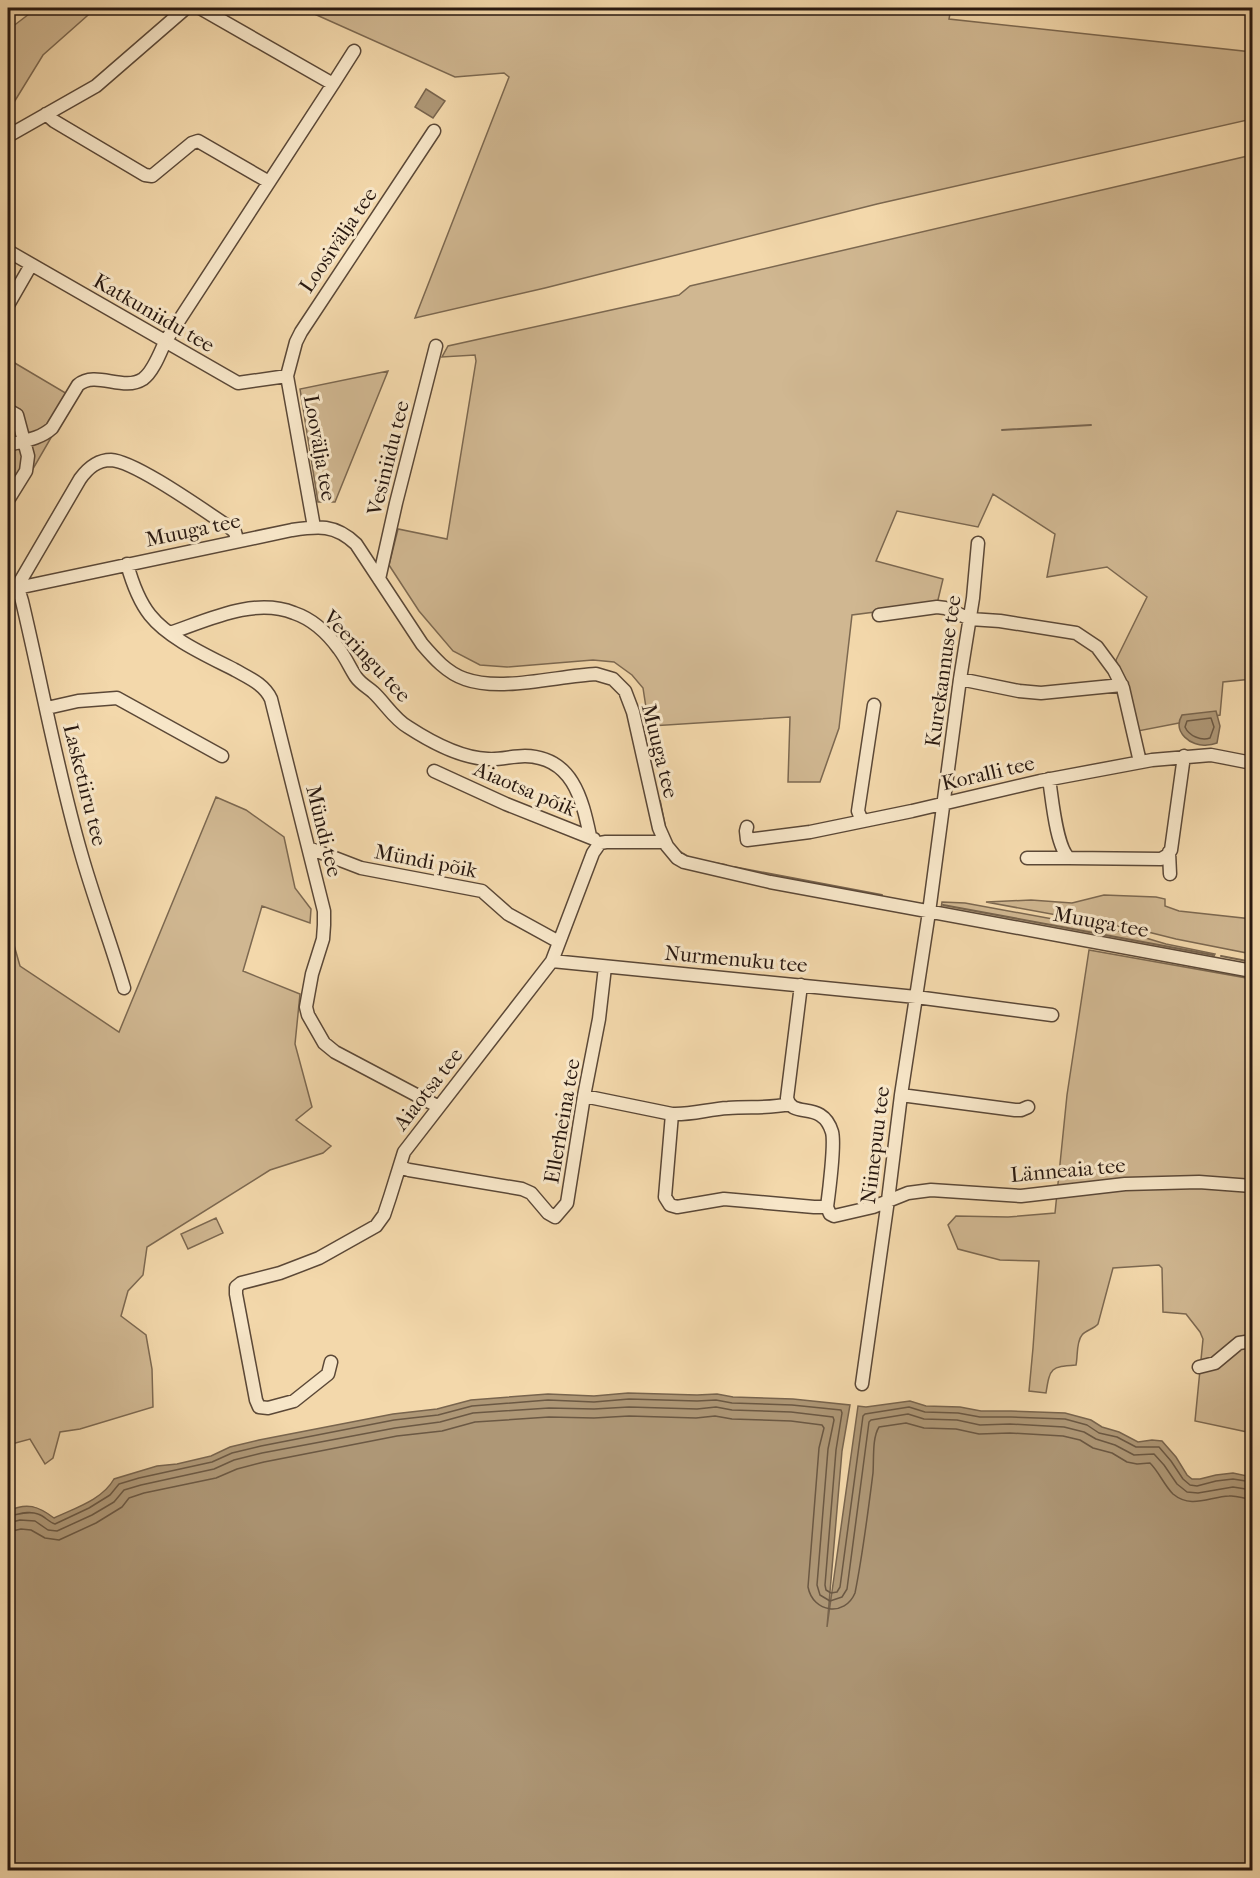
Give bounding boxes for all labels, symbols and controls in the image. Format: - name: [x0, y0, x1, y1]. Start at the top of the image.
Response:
- street label: Loosivälja tee: [294, 183, 382, 297]
- street label: Katkuniidu tee: [89, 269, 219, 357]
- street label: Loovälja tee: [299, 393, 341, 503]
- street label: Vesiniidu tee: [362, 398, 414, 519]
- street label: Muuga tee: [143, 508, 243, 552]
- street label: Kurekannuse tee: [920, 593, 966, 749]
- street label: Veeringu tee: [318, 604, 416, 707]
- street label: Muuga tee: [637, 701, 683, 801]
- street label: Lasketiiru tee: [58, 722, 112, 848]
- street label: Koralli tee: [939, 751, 1037, 795]
- street label: Aiaotsa põik: [469, 756, 580, 821]
- street label: Mündi tee: [301, 783, 347, 879]
- street label: Mündi põik: [373, 839, 480, 883]
- street label: Muuga tee: [1051, 902, 1151, 942]
- street label: Nurmenuku tee: [664, 941, 808, 977]
- street label: Aiaotsa tee: [388, 1043, 468, 1136]
- street label: Ellerheina tee: [539, 1057, 585, 1185]
- street label: Niinepuu tee: [856, 1085, 894, 1205]
- street label: Länneaia tee: [1009, 1153, 1127, 1187]

